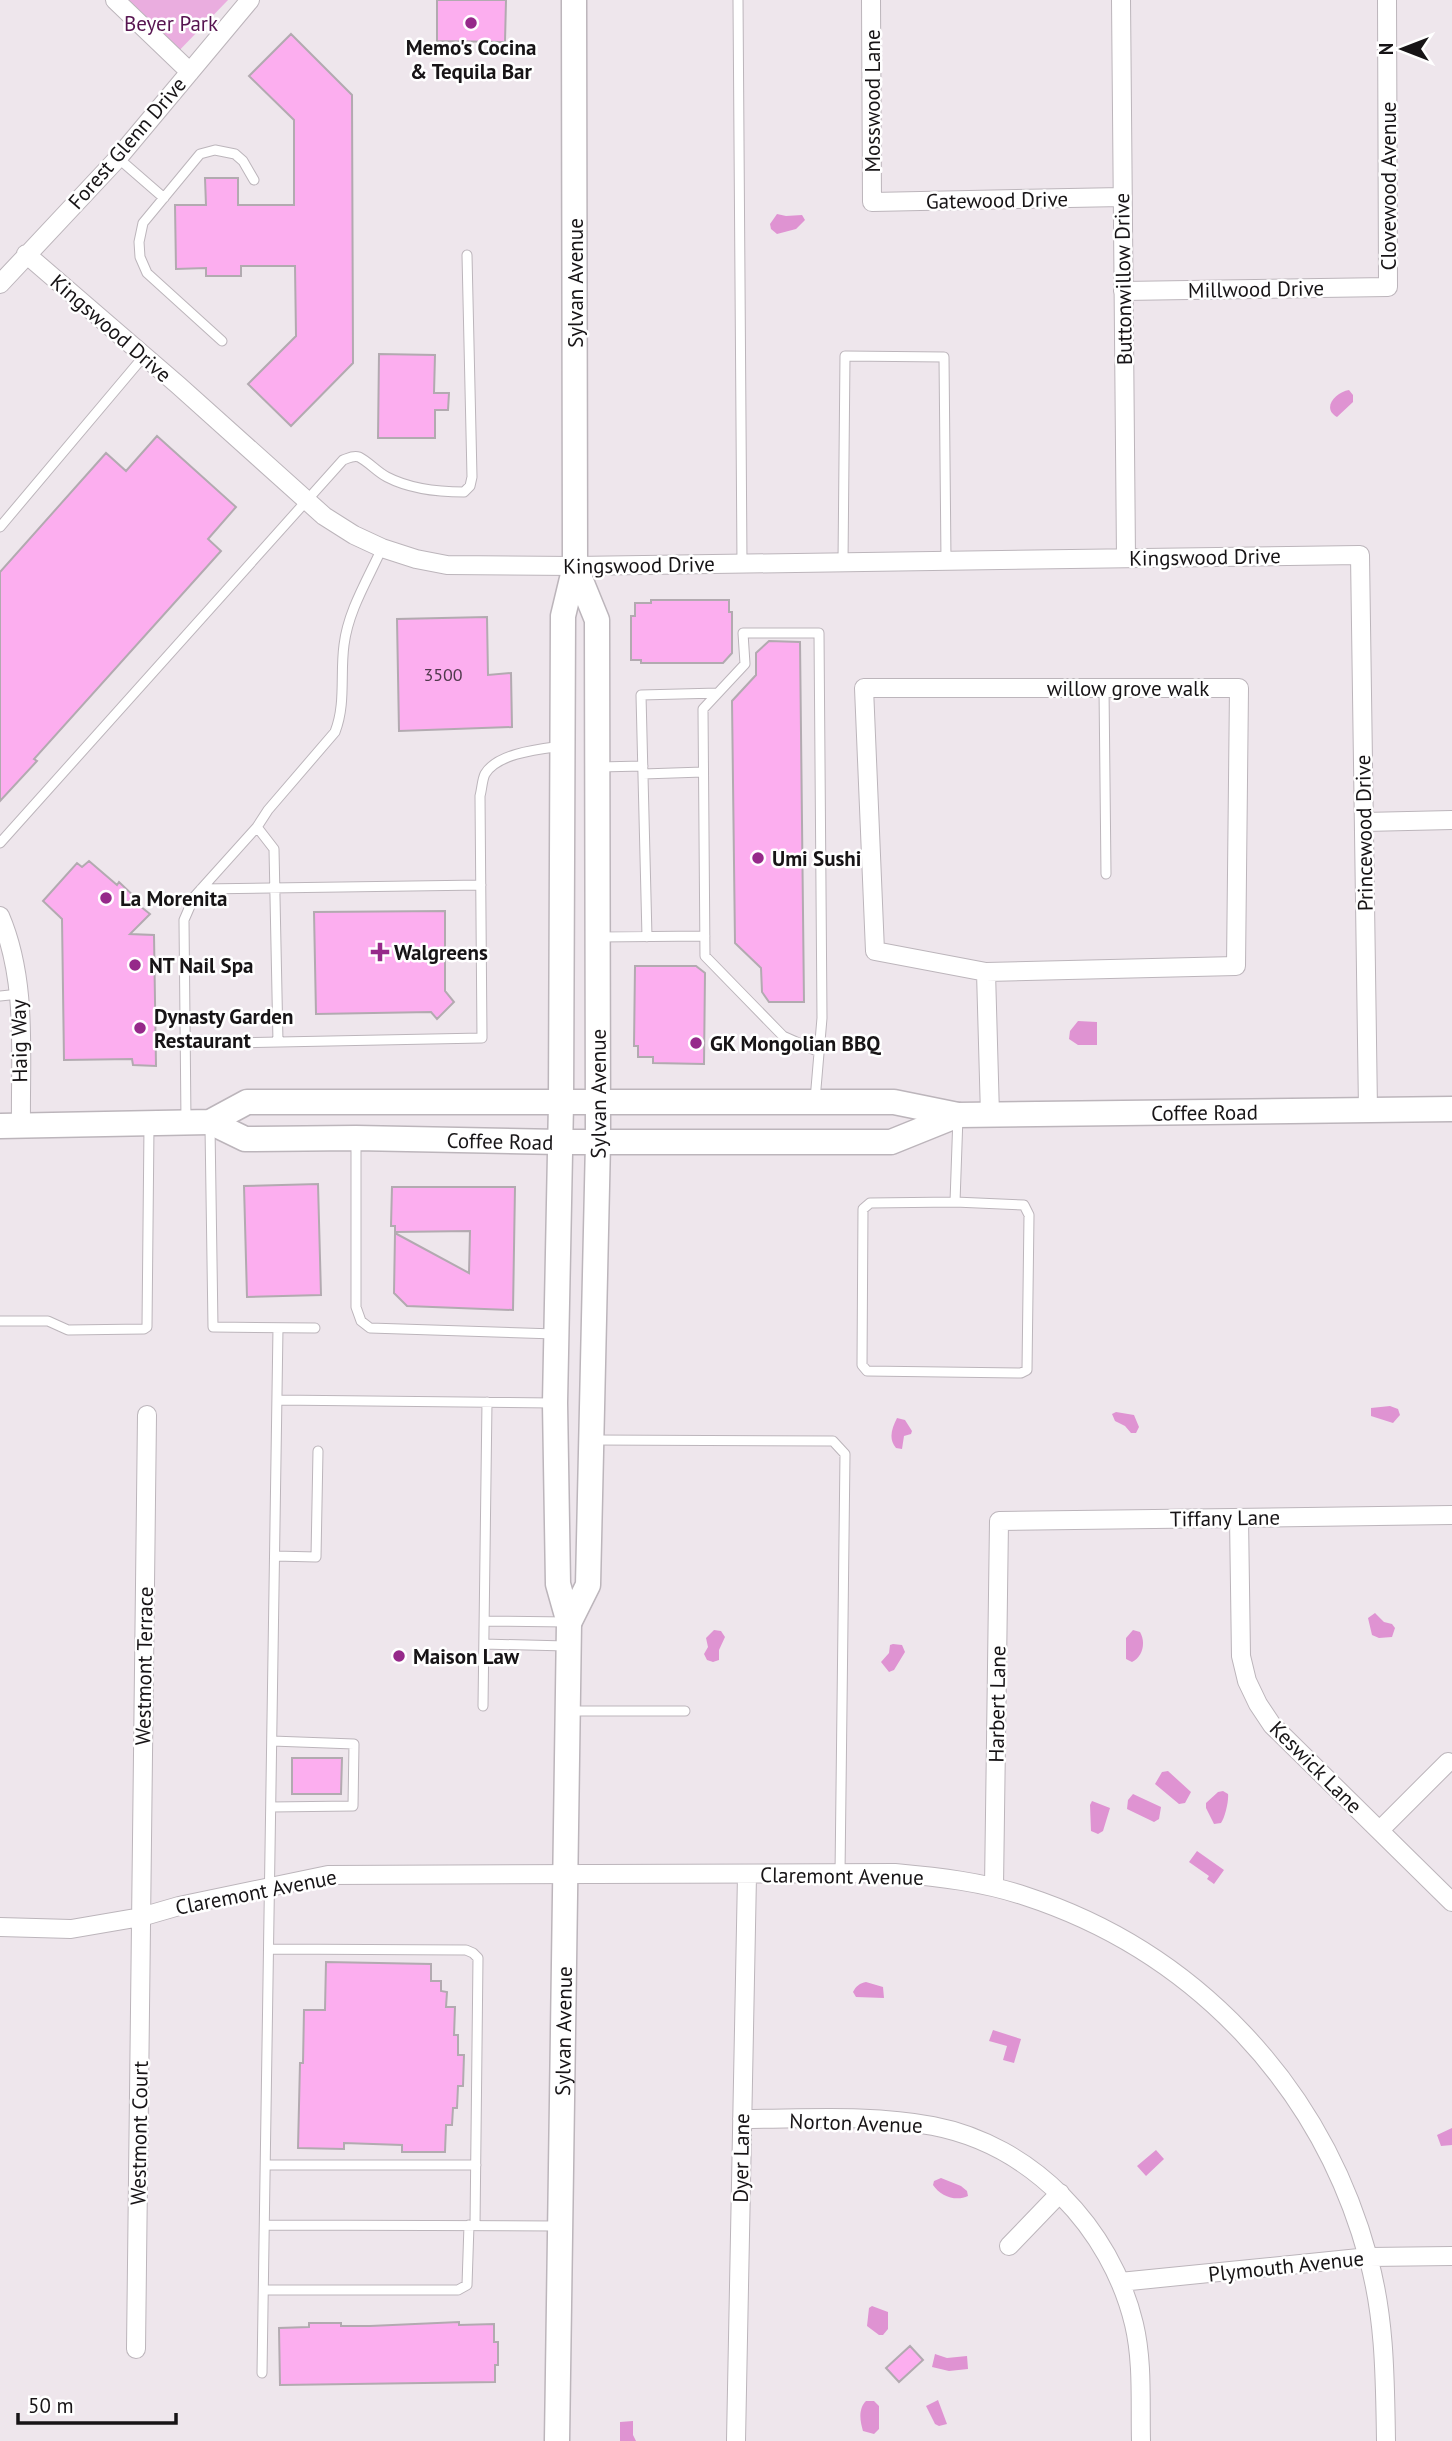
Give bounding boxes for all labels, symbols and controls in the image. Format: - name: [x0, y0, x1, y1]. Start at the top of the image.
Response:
- park label: Beyer Park: [124, 10, 218, 37]
- north arrow: [1368, 14, 1438, 84]
- marker: Memo's Cocina & Tequila Bar: [463, 15, 479, 31]
- street label: Mosswood Lane: [859, 29, 886, 173]
- place label: Memo's Cocina & Tequila Bar: [406, 34, 536, 85]
- text: N: [1374, 43, 1398, 55]
- street label: Forest Glenn Drive: [62, 71, 192, 215]
- street label: Clovewood Avenue: [1375, 102, 1402, 271]
- street label: Gatewood Drive: [926, 185, 1068, 215]
- street label: Buttonwillow Drive: [1108, 193, 1138, 365]
- street label: Sylvan Avenue: [562, 218, 589, 348]
- street label: Kingswood Drive: [45, 268, 177, 388]
- street label: Millwood Drive: [1188, 274, 1324, 304]
- street label: Kingswood Drive: [1129, 542, 1281, 572]
- street label: Kingswood Drive: [563, 550, 715, 580]
- house number: 3500: [423, 663, 463, 686]
- street label: willow grove walk: [1047, 675, 1209, 702]
- street label: Princewood Drive: [1349, 755, 1379, 911]
- place label: Umi Sushi: [772, 845, 861, 872]
- marker: Umi Sushi: [750, 850, 766, 866]
- place label: La Morenita: [120, 885, 227, 912]
- marker: La Morenita: [98, 890, 114, 906]
- place label: Walgreens: [394, 939, 488, 966]
- marker: Walgreens: [372, 944, 388, 960]
- place label: NT Nail Spa: [149, 952, 253, 979]
- marker: NT Nail Spa: [127, 957, 143, 973]
- street label: Haig Way: [5, 999, 33, 1083]
- place label: Dynasty Garden Restaurant: [154, 1003, 293, 1054]
- marker: Dynasty Garden Restaurant: [132, 1020, 148, 1036]
- street label: Sylvan Avenue: [584, 1029, 612, 1159]
- place label: GK Mongolian BBQ: [710, 1030, 881, 1057]
- marker: GK Mongolian BBQ: [688, 1035, 704, 1051]
- street label: Coffee Road: [1151, 1098, 1258, 1126]
- street label: Coffee Road: [446, 1126, 554, 1155]
- street label: Tiffany Lane: [1170, 1504, 1280, 1532]
- street label: Westmont Terrace: [129, 1586, 159, 1746]
- place label: Maison Law: [413, 1643, 520, 1670]
- street label: Harbert Lane: [982, 1645, 1012, 1763]
- marker: Maison Law: [391, 1648, 407, 1664]
- street label: Keswick Lane: [1264, 1715, 1368, 1819]
- street label: Claremont Avenue: [760, 1861, 924, 1891]
- street label: Claremont Avenue: [173, 1863, 339, 1921]
- street label: Sylvan Avenue: [549, 1966, 577, 2096]
- street label: Westmont Court: [124, 2061, 154, 2205]
- street label: Norton Avenue: [789, 2107, 923, 2139]
- street label: Dyer Lane: [727, 2113, 755, 2203]
- street label: Plymouth Avenue: [1207, 2244, 1365, 2288]
- scale bar: [18, 2382, 175, 2426]
- text: 50 m: [28, 2392, 74, 2419]

